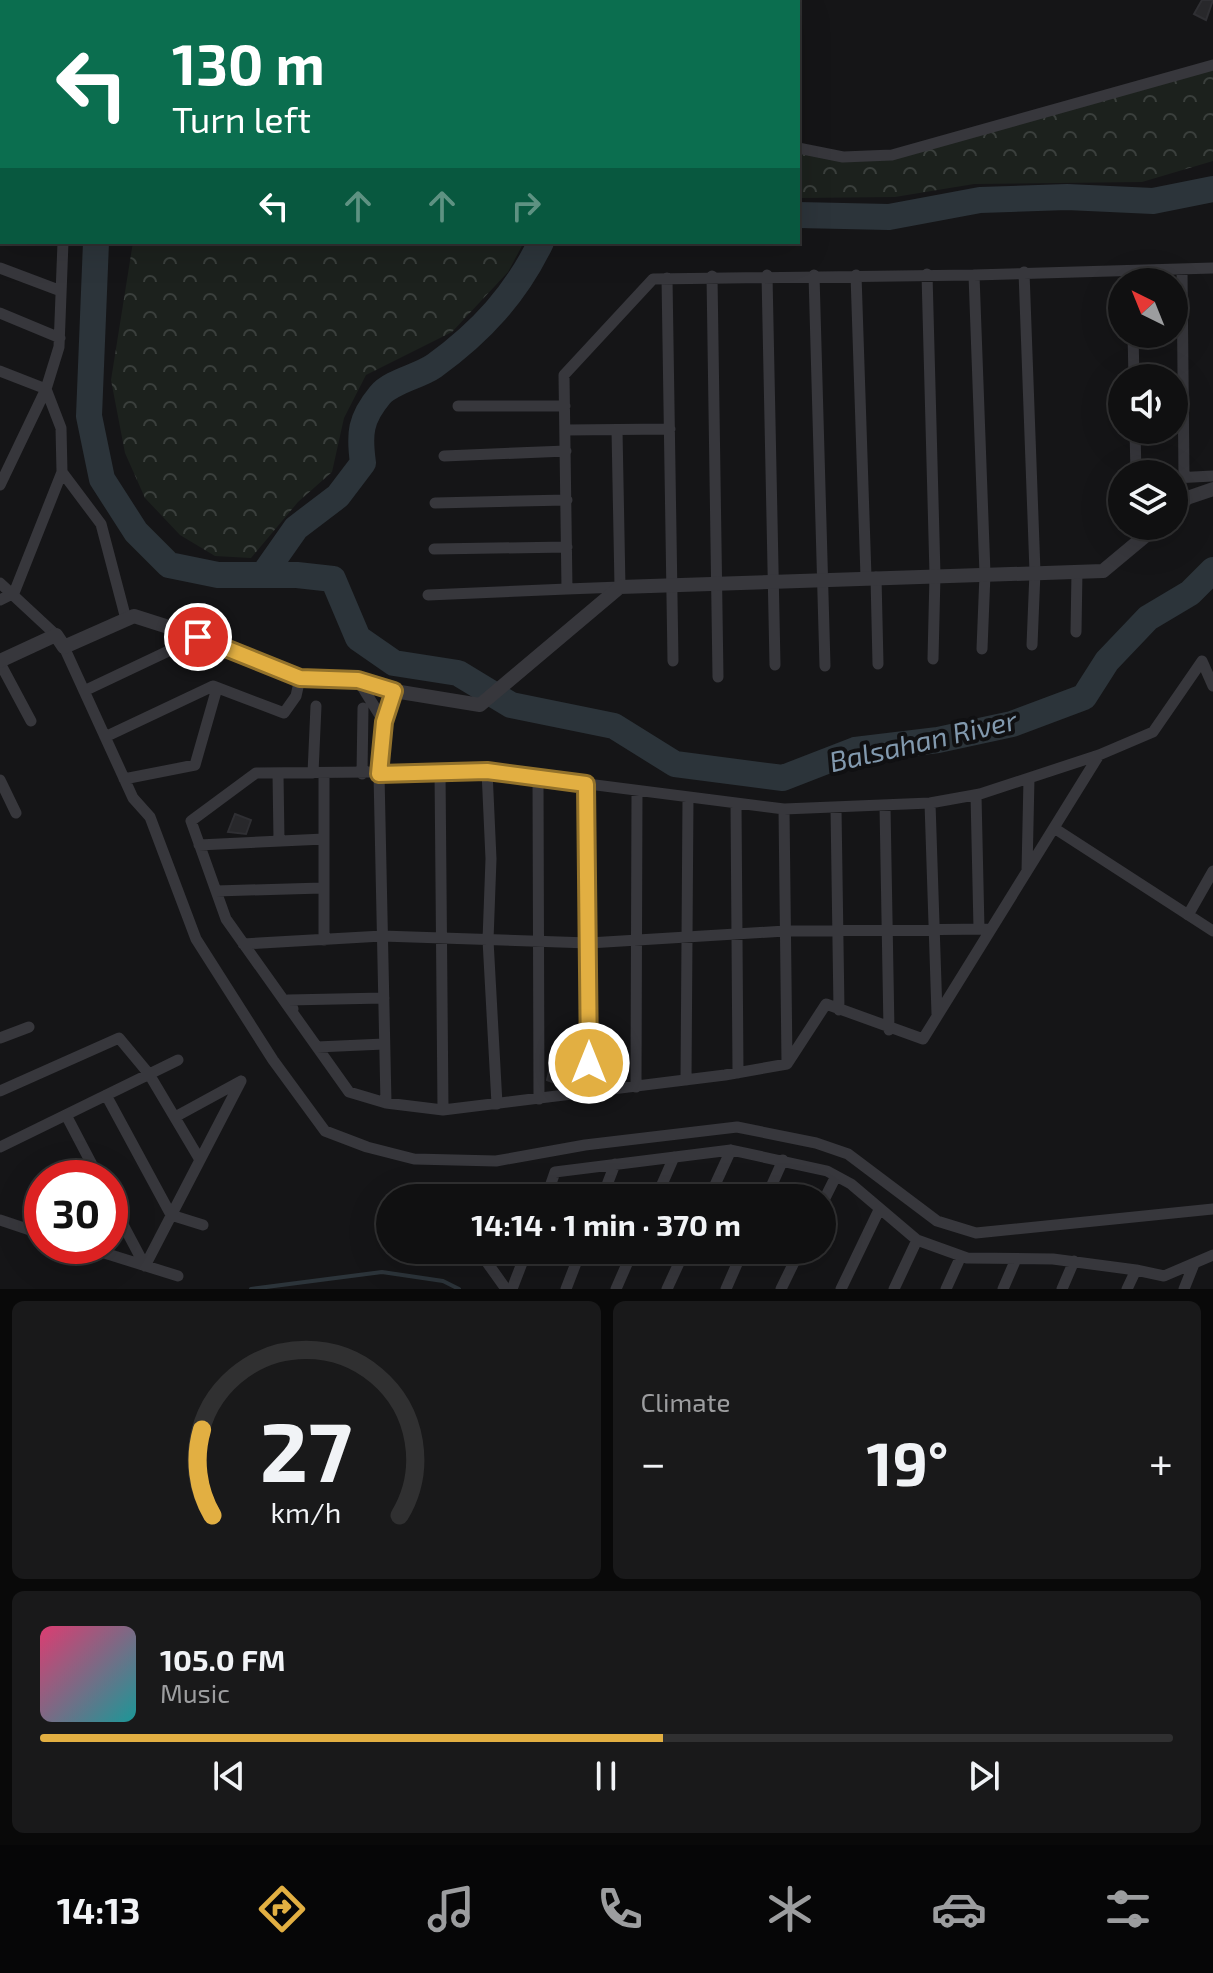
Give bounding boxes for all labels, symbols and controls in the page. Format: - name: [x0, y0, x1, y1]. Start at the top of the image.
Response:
- text: 130 m: [172, 29, 325, 96]
- icon: left: [40, 32, 144, 136]
- text: Turn left: [172, 97, 311, 140]
- icon: left: [252, 184, 296, 228]
- icon: ahead: [336, 184, 380, 228]
- icon: ahead: [420, 184, 464, 228]
- icon: right: [504, 184, 548, 228]
- north arrow: [1108, 268, 1188, 348]
- map controls: [1108, 268, 1188, 540]
- button: sound: [1108, 364, 1188, 444]
- button: layers: [1108, 460, 1188, 540]
- pin: [164, 603, 232, 671]
- icon: arrive: [176, 615, 220, 659]
- water label: Balsahan River: [826, 702, 1021, 778]
- position arrow: [547, 1021, 631, 1105]
- speed limit sign: 30: [24, 1160, 128, 1264]
- text: 14:14 · 1 min · 370 m: [471, 1206, 741, 1242]
- text: Climate: [641, 1386, 730, 1417]
- text: 27: [260, 1399, 352, 1499]
- text: 19°: [867, 1426, 948, 1498]
- text: −: [641, 1435, 666, 1488]
- text: +: [1149, 1435, 1173, 1488]
- text: km/h: [271, 1494, 342, 1529]
- text: 105.0 FM: [160, 1641, 285, 1677]
- text: Music: [160, 1677, 230, 1708]
- icon: previous: [207, 1754, 251, 1798]
- icon: pause: [584, 1754, 628, 1798]
- icon: next: [962, 1754, 1006, 1798]
- icon: directions: [254, 1881, 310, 1937]
- icon: music: [423, 1881, 479, 1937]
- icon: phone: [592, 1881, 648, 1937]
- icon: climate: [762, 1881, 818, 1937]
- icon: car: [931, 1881, 987, 1937]
- icon: filters: [1100, 1881, 1156, 1937]
- text: 14:13: [57, 1888, 140, 1931]

